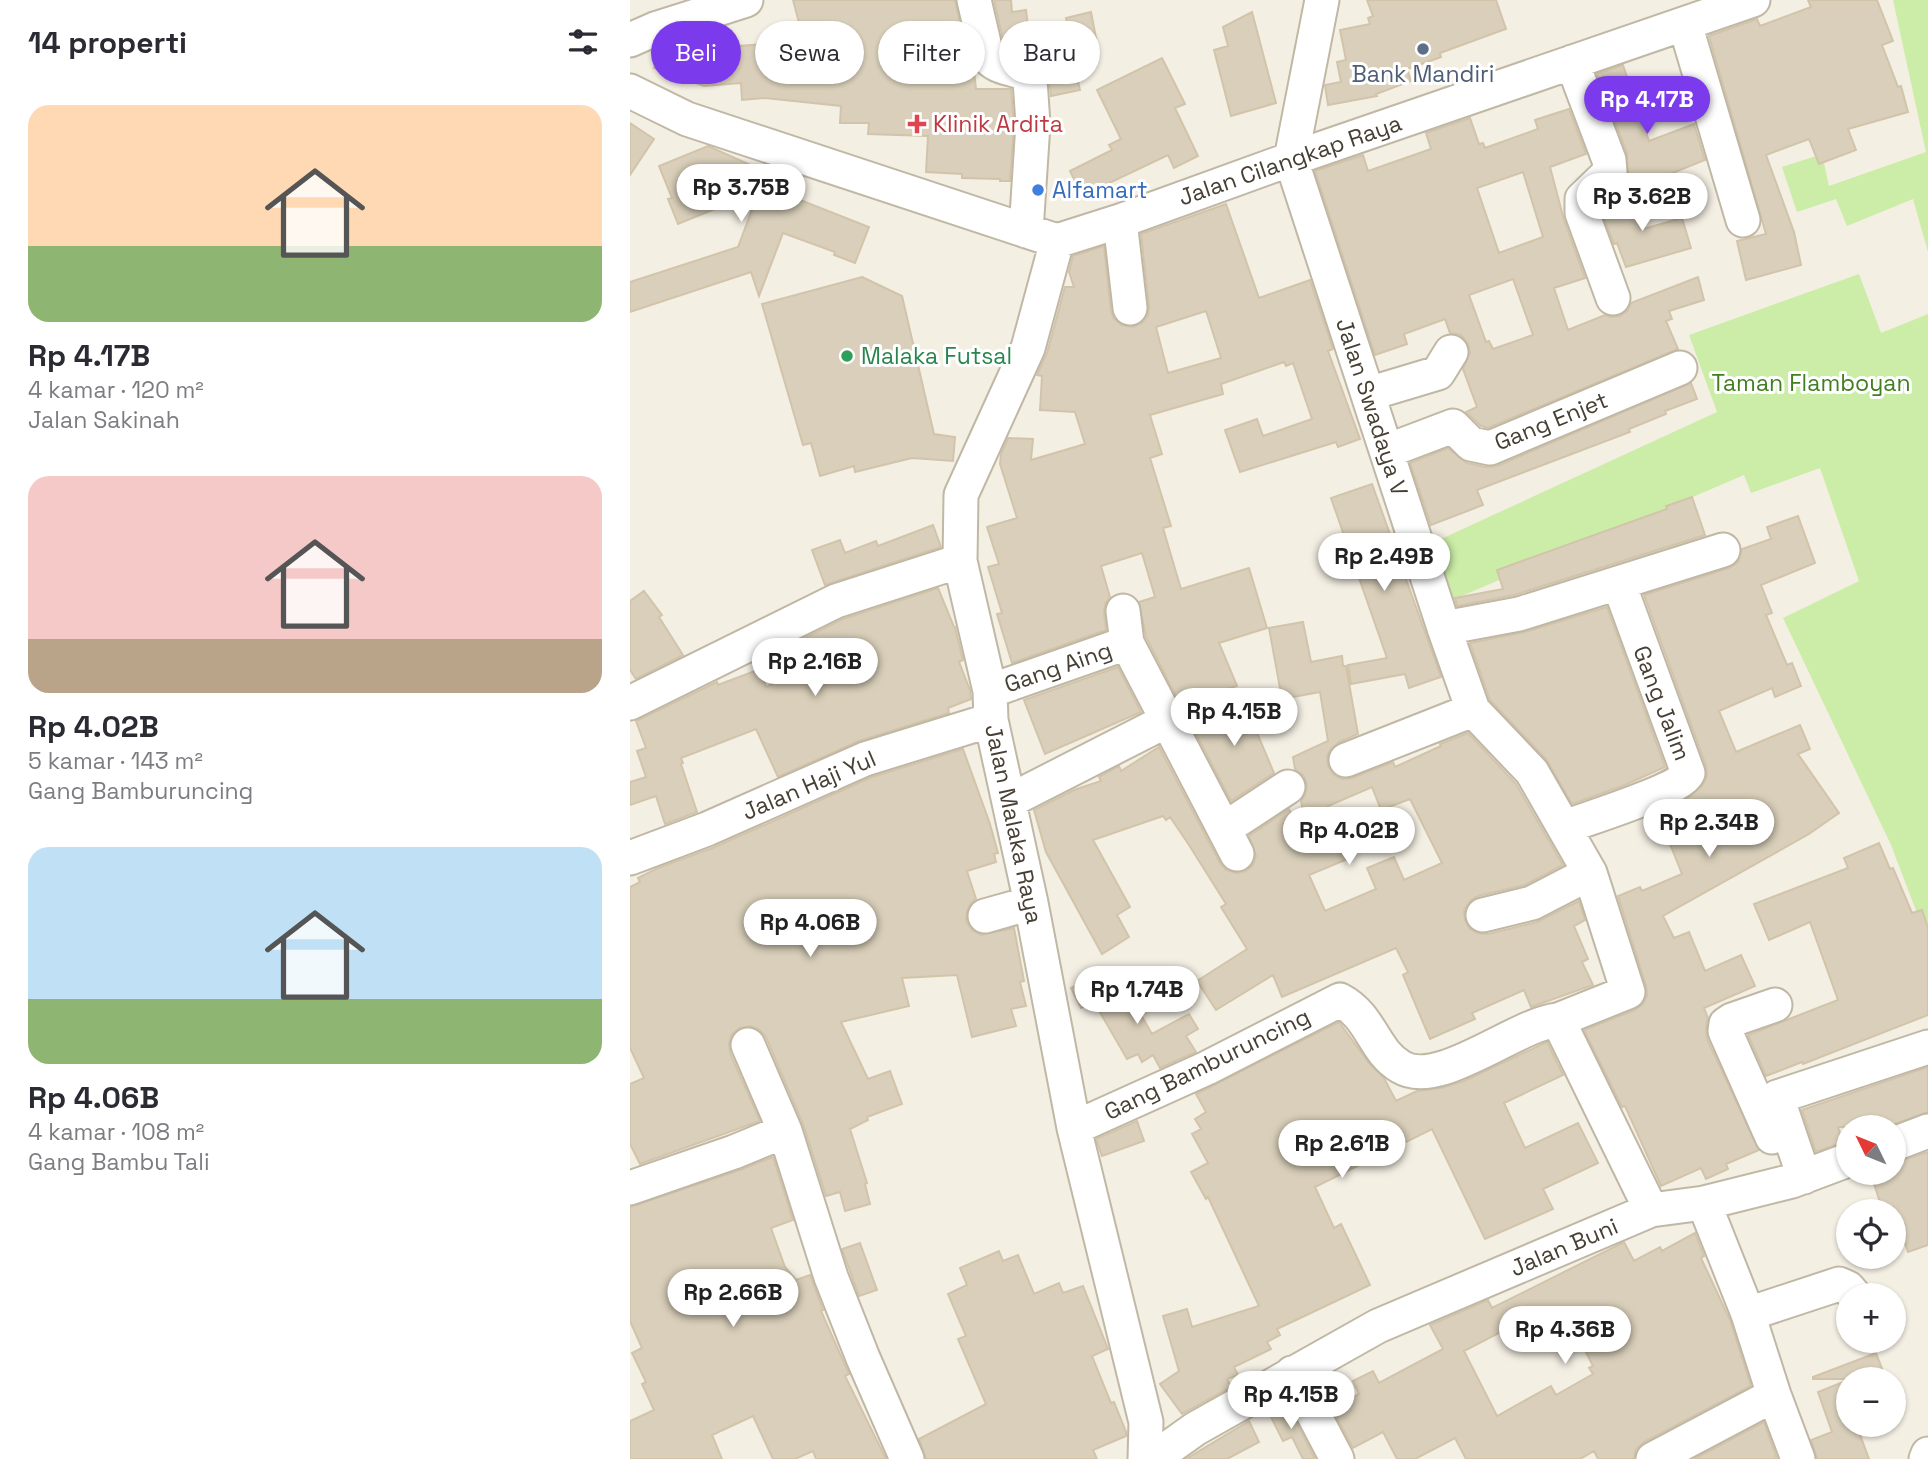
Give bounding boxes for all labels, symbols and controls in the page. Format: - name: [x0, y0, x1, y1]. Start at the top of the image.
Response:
- chip: Beli: [651, 21, 741, 84]
- chip: Sewa: [755, 21, 864, 84]
- chip: Filter: [878, 21, 985, 84]
- chip: Baru: [999, 21, 1100, 84]
- text: 14 properti: [28, 23, 187, 62]
- icon: filters: [564, 23, 602, 61]
- marker: Bank Mandiri: [1415, 41, 1431, 57]
- place label: Bank Mandiri: [1352, 59, 1494, 89]
- pin: Rp 4.17B: [1575, 76, 1719, 136]
- text: Rp 4.17B: [1600, 84, 1694, 114]
- street label: Jalan Cilangkap Raya: [1174, 108, 1406, 212]
- place label: Klinik Ardita: [933, 109, 1063, 139]
- marker: Klinik Ardita: [907, 114, 927, 134]
- icon: home: [252, 150, 378, 276]
- pin: Rp 3.75B: [669, 164, 813, 224]
- text: Rp 3.75B: [693, 172, 789, 202]
- pin: Rp 3.62B: [1570, 174, 1714, 233]
- place label: Alfamart: [1052, 175, 1148, 205]
- text: Rp 3.62B: [1593, 181, 1691, 211]
- marker: Alfamart: [1030, 182, 1046, 198]
- street label: Jalan Swadaya V: [1329, 314, 1415, 500]
- text: Rp 4.17B: [28, 336, 150, 375]
- place label: Malaka Futsal: [861, 341, 1012, 371]
- marker: Malaka Futsal: [839, 348, 855, 364]
- park label: Taman Flamboyan: [1711, 368, 1911, 398]
- text: 4 kamar · 120 m²: [28, 375, 204, 405]
- street label: Gang Enjet: [1490, 385, 1612, 457]
- text: Jalan Sakinah: [28, 405, 180, 435]
- icon: home: [252, 521, 378, 647]
- pin: Rp 2.49B: [1312, 534, 1456, 593]
- text: Rp 2.49B: [1334, 541, 1434, 571]
- street label: Gang Aing: [1000, 635, 1116, 699]
- pin: Rp 2.16B: [743, 638, 887, 698]
- street label: Gang Jalim: [1626, 641, 1698, 765]
- text: Rp 2.16B: [768, 646, 862, 676]
- pin: Rp 4.15B: [1162, 688, 1306, 748]
- text: Rp 4.15B: [1187, 696, 1281, 726]
- text: Rp 4.02B: [28, 707, 159, 746]
- street label: Jalan Malaka Raya: [978, 722, 1050, 926]
- street label: Jalan Haji Yul: [738, 743, 880, 827]
- text: 5 kamar · 143 m²: [28, 746, 203, 776]
- text: Gang Bamburuncing: [28, 776, 253, 806]
- pin: Rp 2.34B: [1637, 800, 1781, 859]
- text: Rp 2.34B: [1659, 807, 1759, 837]
- pin: Rp 4.02B: [1277, 808, 1421, 867]
- text: Rp 4.02B: [1299, 815, 1399, 845]
- icon: home: [252, 892, 378, 1018]
- pin: Rp 4.06B: [738, 900, 882, 959]
- text: Rp 4.06B: [760, 907, 860, 937]
- pin: Rp 1.74B: [1065, 967, 1209, 1026]
- text: Rp 1.74B: [1090, 974, 1184, 1004]
- street label: Gang Bamburuncing: [1099, 1001, 1315, 1127]
- text: Rp 4.06B: [28, 1078, 159, 1117]
- north arrow: [1836, 1115, 1906, 1185]
- map controls: [1836, 1115, 1906, 1437]
- text: 4 kamar · 108 m²: [28, 1117, 204, 1147]
- pin: Rp 2.61B: [1270, 1120, 1414, 1180]
- text: Rp 2.61B: [1294, 1128, 1390, 1158]
- text: Gang Bambu Tali: [28, 1147, 210, 1177]
- button: locate: [1836, 1199, 1906, 1269]
- street label: Jalan Buni: [1506, 1211, 1622, 1283]
- pin: Rp 2.66B: [661, 1270, 805, 1329]
- text: Rp 2.66B: [683, 1277, 783, 1307]
- button: +: [1836, 1283, 1906, 1353]
- pin: Rp 4.36B: [1493, 1306, 1637, 1366]
- text: Rp 4.36B: [1515, 1314, 1615, 1344]
- button: −: [1836, 1367, 1906, 1437]
- pin: Rp 4.15B: [1219, 1372, 1363, 1431]
- text: Rp 4.15B: [1244, 1379, 1338, 1409]

